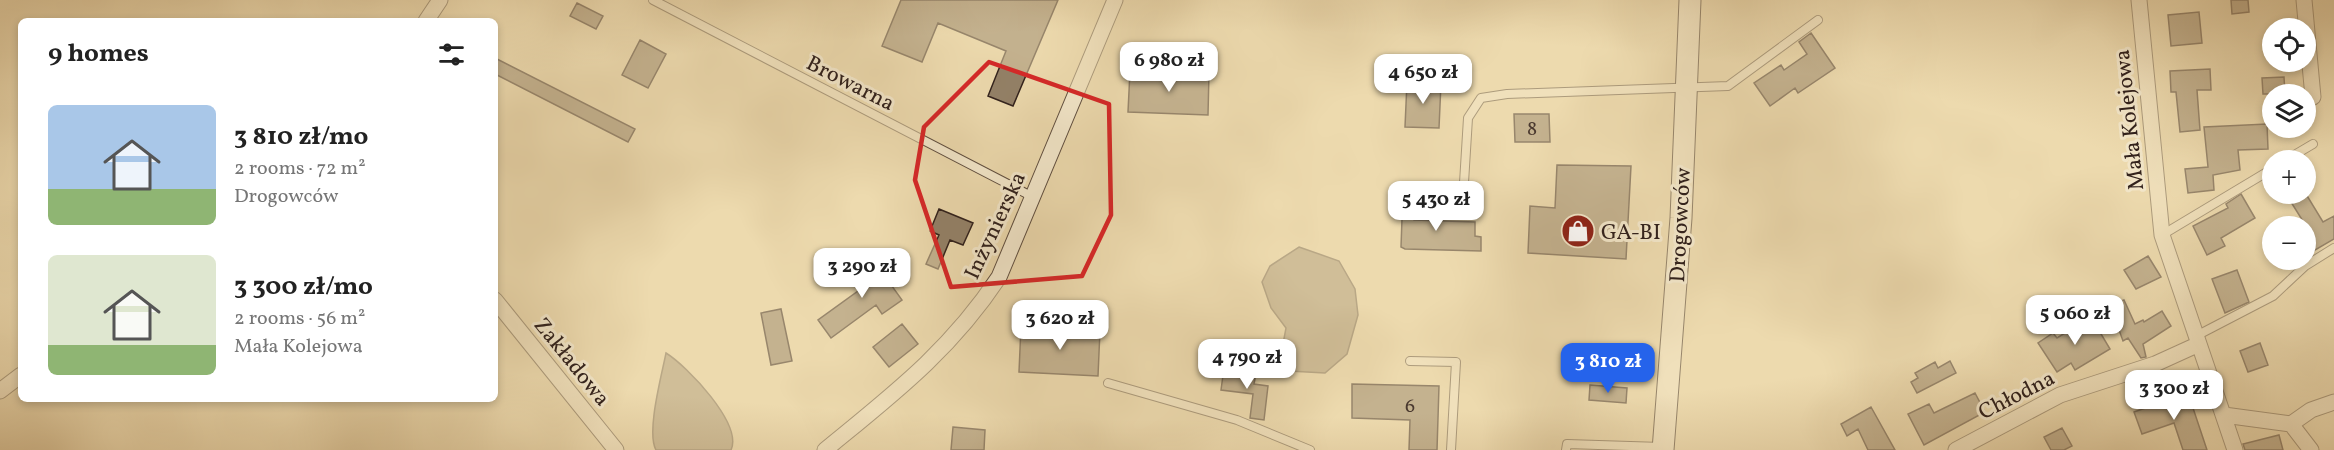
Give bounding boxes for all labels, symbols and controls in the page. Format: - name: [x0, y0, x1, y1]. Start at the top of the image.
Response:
- map controls: [2262, 18, 2316, 270]
- button: locate: [2262, 18, 2316, 72]
- text: 9 homes: [48, 36, 149, 72]
- icon: filters: [435, 38, 468, 71]
- pin: 6 980 zł: [1107, 42, 1231, 93]
- text: 6 980 zł: [1134, 47, 1204, 75]
- street label: Mała Kolejowa: [2108, 48, 2153, 192]
- street label: Browarna: [800, 49, 900, 120]
- pin: 4 650 zł: [1361, 54, 1485, 105]
- text: 4 650 zł: [1388, 59, 1458, 87]
- button: layers: [2262, 84, 2316, 138]
- house number: 8: [1527, 116, 1537, 144]
- text: 3 810 zł/mo: [234, 119, 368, 155]
- icon: home: [96, 129, 168, 201]
- button: +: [2262, 150, 2316, 204]
- text: 2 rooms · 72 m²: [234, 155, 366, 183]
- street label: Inżynierska: [958, 167, 1035, 285]
- street label: Drogowców: [1663, 167, 1700, 283]
- pin: 5 430 zł: [1374, 181, 1498, 232]
- text: Drogowców: [234, 183, 338, 211]
- text: 5 430 zł: [1402, 186, 1470, 214]
- shop icon: GA-BI: [1560, 213, 1596, 249]
- button: −: [2262, 216, 2316, 270]
- place label: GA-BI: [1601, 218, 1661, 249]
- pin: 3 290 zł: [800, 248, 924, 299]
- text: 3 290 zł: [827, 253, 897, 281]
- text: 3 300 zł/mo: [234, 269, 373, 305]
- icon: home: [96, 279, 168, 351]
- pin: 5 060 zł: [2013, 295, 2137, 346]
- pin: 3 620 zł: [998, 300, 1122, 351]
- text: 5 060 zł: [2040, 300, 2110, 328]
- text: 2 rooms · 56 m²: [234, 305, 365, 333]
- text: 3 620 zł: [1026, 305, 1094, 333]
- street label: Zakładowa: [526, 312, 617, 414]
- text: Mała Kolejowa: [234, 333, 363, 361]
- pin: 4 790 zł: [1185, 339, 1309, 390]
- pin: 3 810 zł: [1546, 343, 1670, 394]
- text: 4 790 zł: [1212, 344, 1282, 372]
- text: 3 810 zł: [1575, 348, 1641, 376]
- street label: Chłodna: [1973, 364, 2061, 429]
- pin: 3 300 zł: [2112, 370, 2236, 421]
- text: 3 300 zł: [2139, 375, 2209, 403]
- house number: 6: [1405, 393, 1415, 421]

